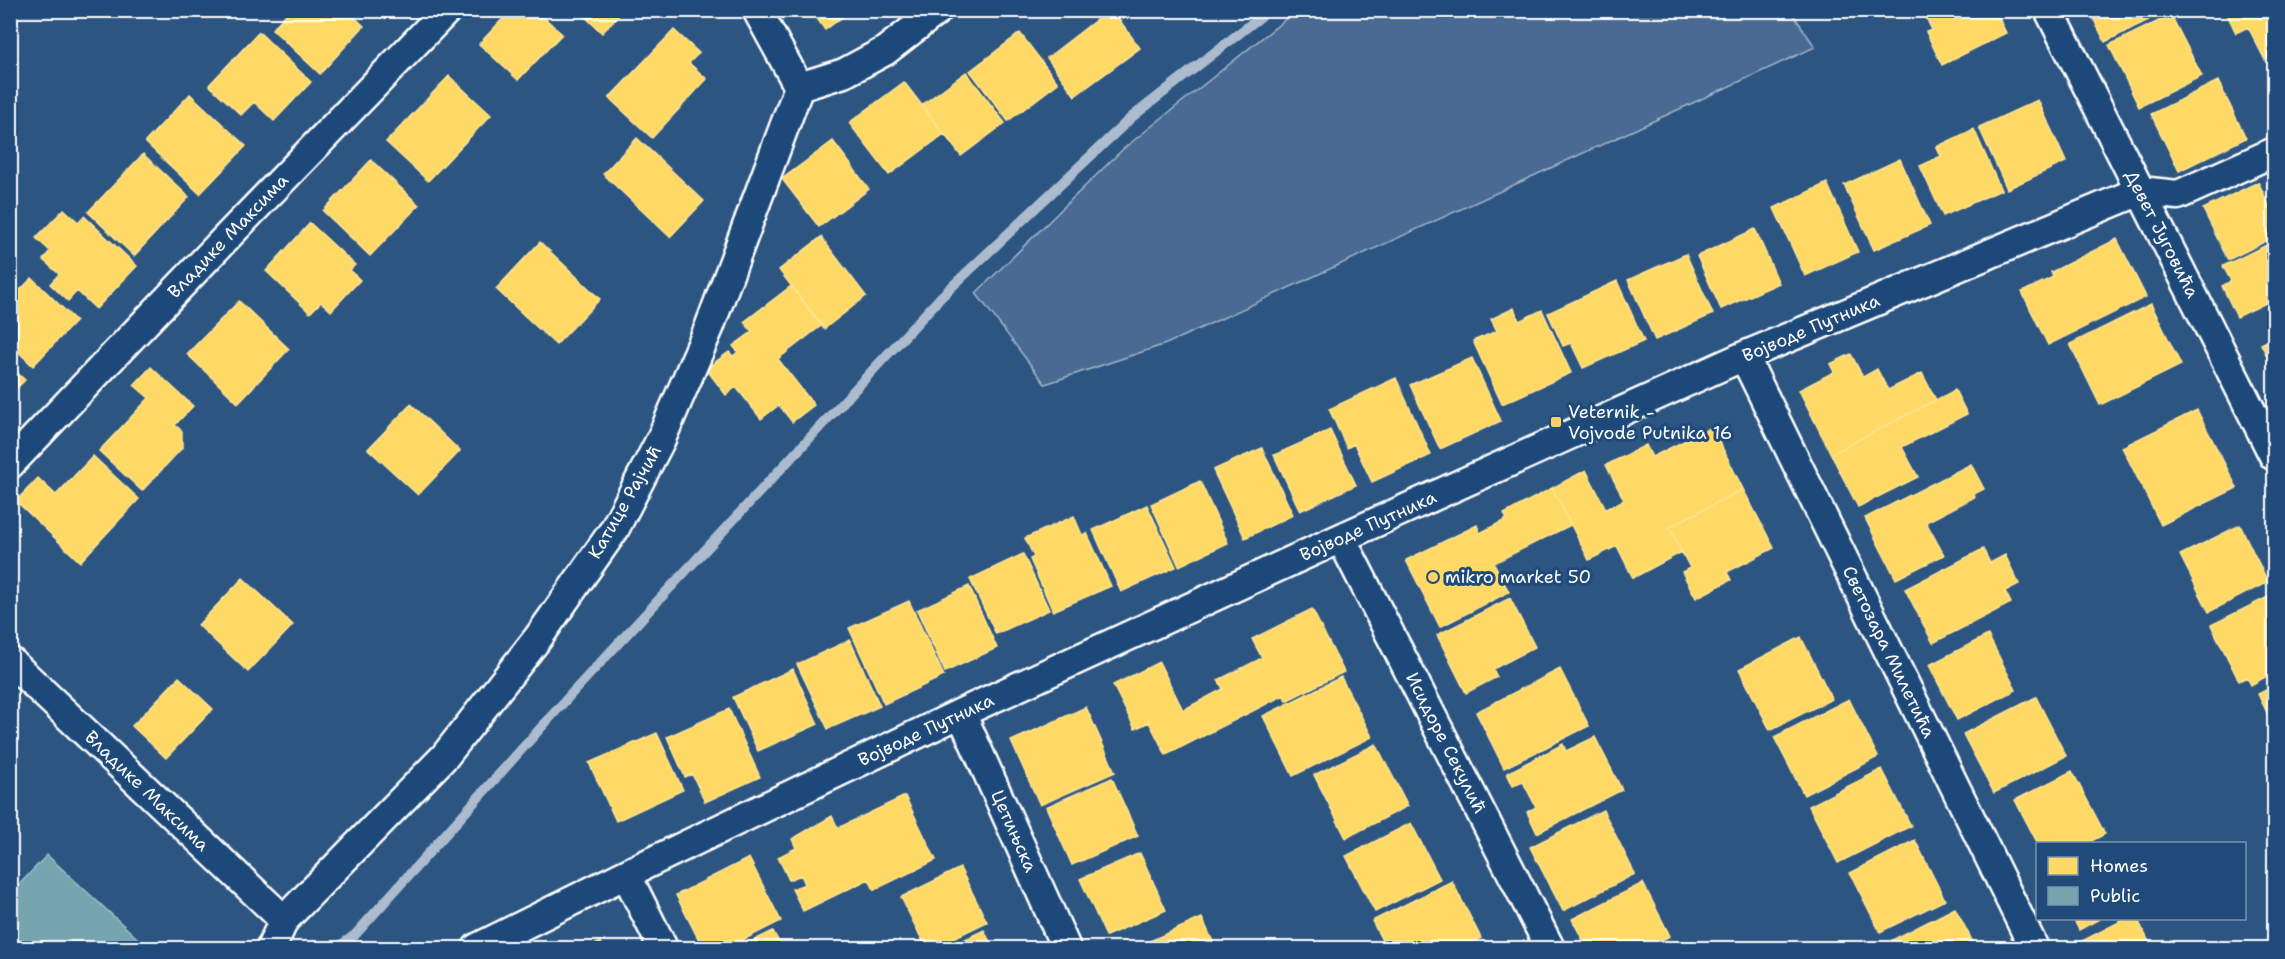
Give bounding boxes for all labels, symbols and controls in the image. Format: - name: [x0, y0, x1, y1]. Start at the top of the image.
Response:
- street label: Девет Југовића: [2119, 166, 2205, 302]
- street label: Владике Максима: [162, 169, 294, 303]
- street label: Војводе Путника: [1739, 288, 1883, 368]
- place label: Veternik - Vojvode Putnika 16: [1568, 400, 1732, 445]
- marker: Veternik - Vojvode Putnika 16: [1549, 415, 1563, 429]
- street label: Катице Рајчић: [583, 441, 667, 563]
- street label: Војводе Путника: [1296, 485, 1440, 567]
- street label: Светозара Милетића: [1837, 562, 1941, 742]
- place label: mikro market 50: [1445, 565, 1591, 589]
- marker: mikro market 50: [1426, 570, 1440, 584]
- street label: Исидоре Секулић: [1400, 668, 1492, 818]
- street label: Војводе Путника: [854, 688, 998, 772]
- street label: Владике Максима: [80, 725, 214, 857]
- street label: Цетињска: [985, 786, 1043, 876]
- legend: [2036, 842, 2246, 920]
- text: Homes: [2090, 854, 2148, 878]
- text: Public: [2090, 884, 2140, 908]

